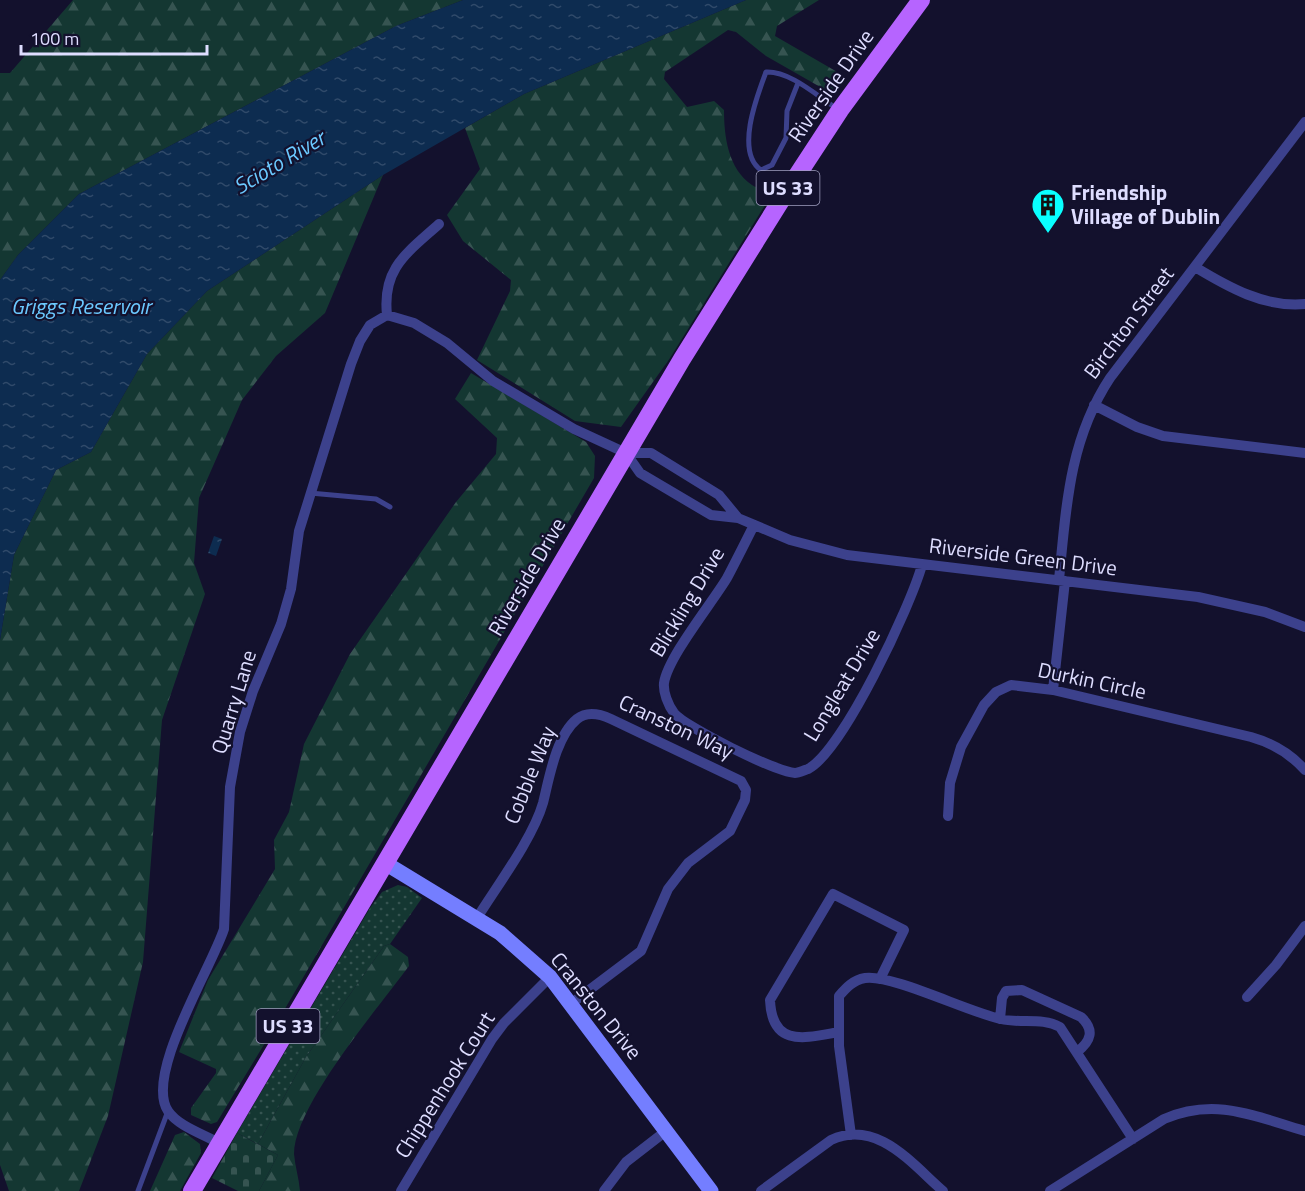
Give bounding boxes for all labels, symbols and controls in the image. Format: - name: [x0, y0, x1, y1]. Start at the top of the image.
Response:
- scale bar: [21, 18, 207, 56]
- street label: Riverside Drive: [779, 22, 881, 149]
- text: 100 m: [30, 25, 79, 52]
- water label: Scioto River: [227, 120, 334, 203]
- road number: US 33: [756, 171, 820, 205]
- place label: Friendship Village of Dublin: [1071, 176, 1220, 232]
- building icon: Friendship Village of Dublin: [1030, 187, 1066, 234]
- street label: Birchton Street: [1075, 259, 1182, 385]
- water label: Griggs Reservoir: [11, 289, 154, 323]
- street label: Riverside Drive: [479, 511, 573, 642]
- street label: Riverside Green Drive: [927, 529, 1119, 583]
- street label: Blickling Drive: [641, 540, 732, 663]
- street label: Longleat Drive: [795, 622, 888, 747]
- street label: Quarry Lane: [202, 646, 264, 758]
- street label: Durkin Circle: [1035, 653, 1149, 707]
- street label: Cranston Way: [614, 686, 739, 767]
- street label: Cobble Way: [495, 721, 563, 829]
- street label: Cranston Drive: [543, 945, 650, 1066]
- street label: Chippenhook Court: [386, 1004, 502, 1164]
- road number: US 33: [256, 1009, 320, 1043]

